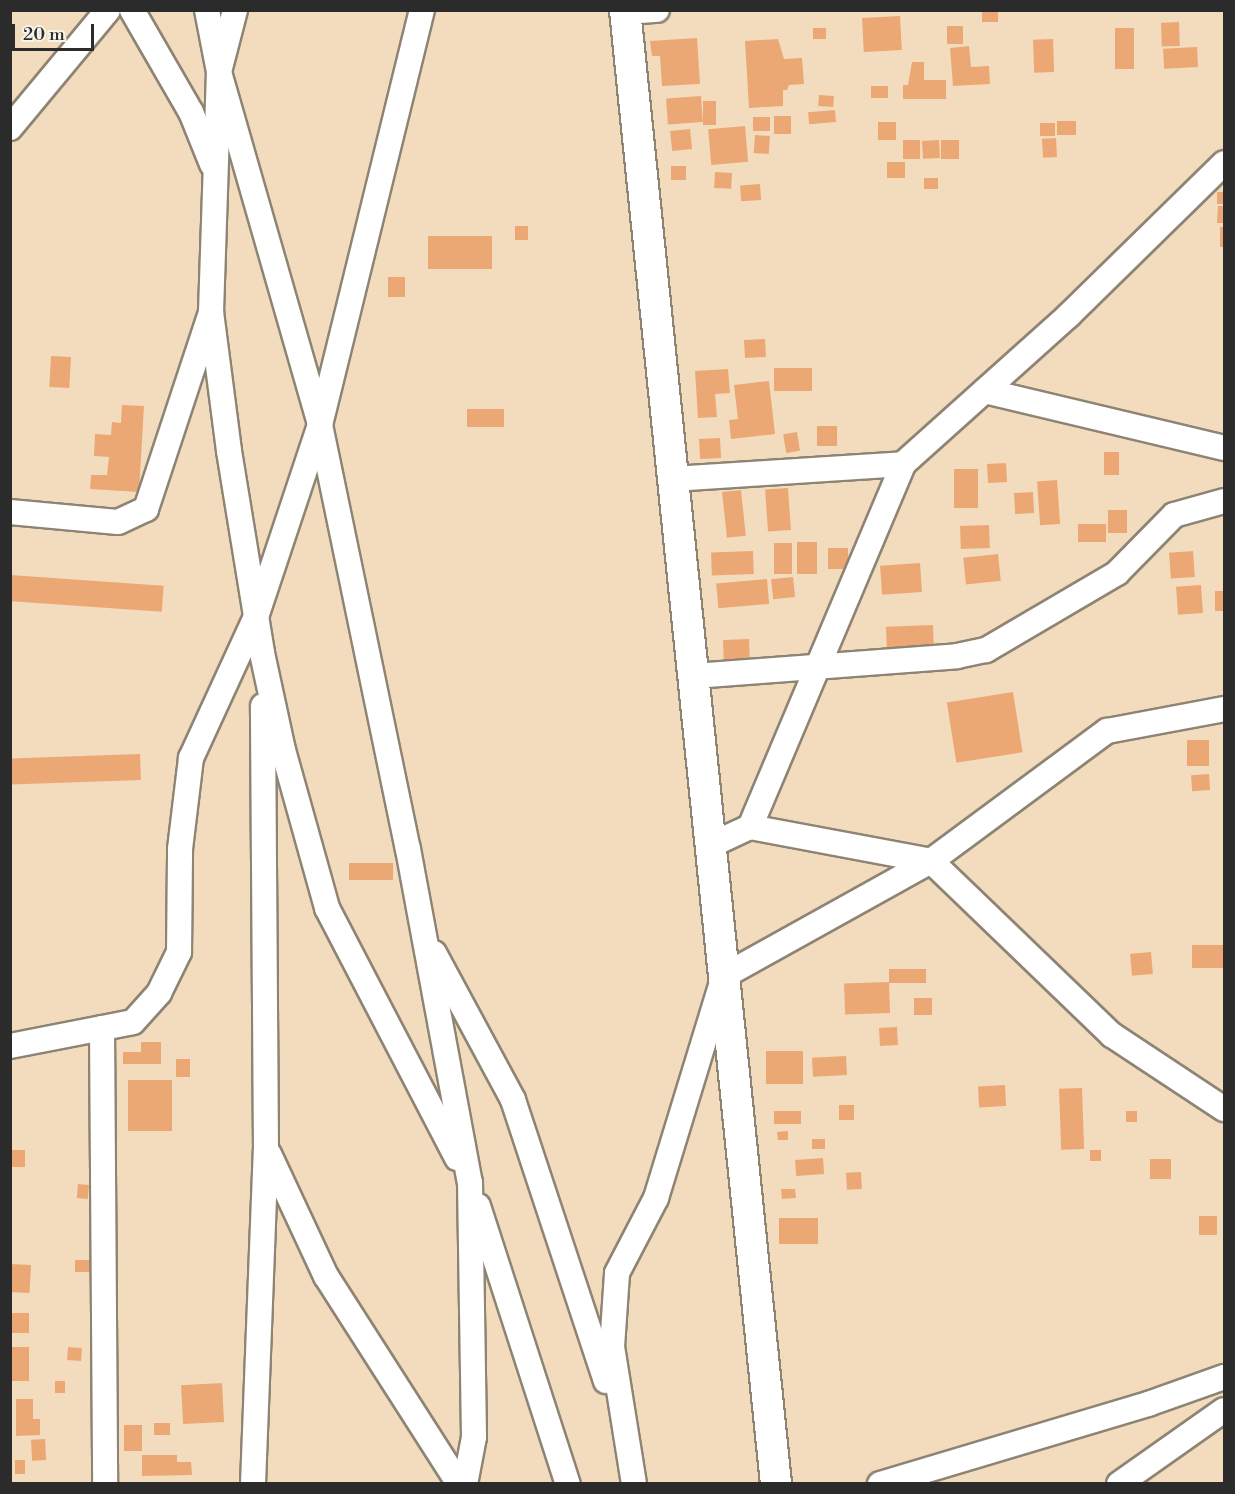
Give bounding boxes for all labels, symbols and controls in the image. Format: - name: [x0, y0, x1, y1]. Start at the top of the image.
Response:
- scale bar: [15, 12, 98, 50]
- text: 20 m: [23, 23, 65, 46]

